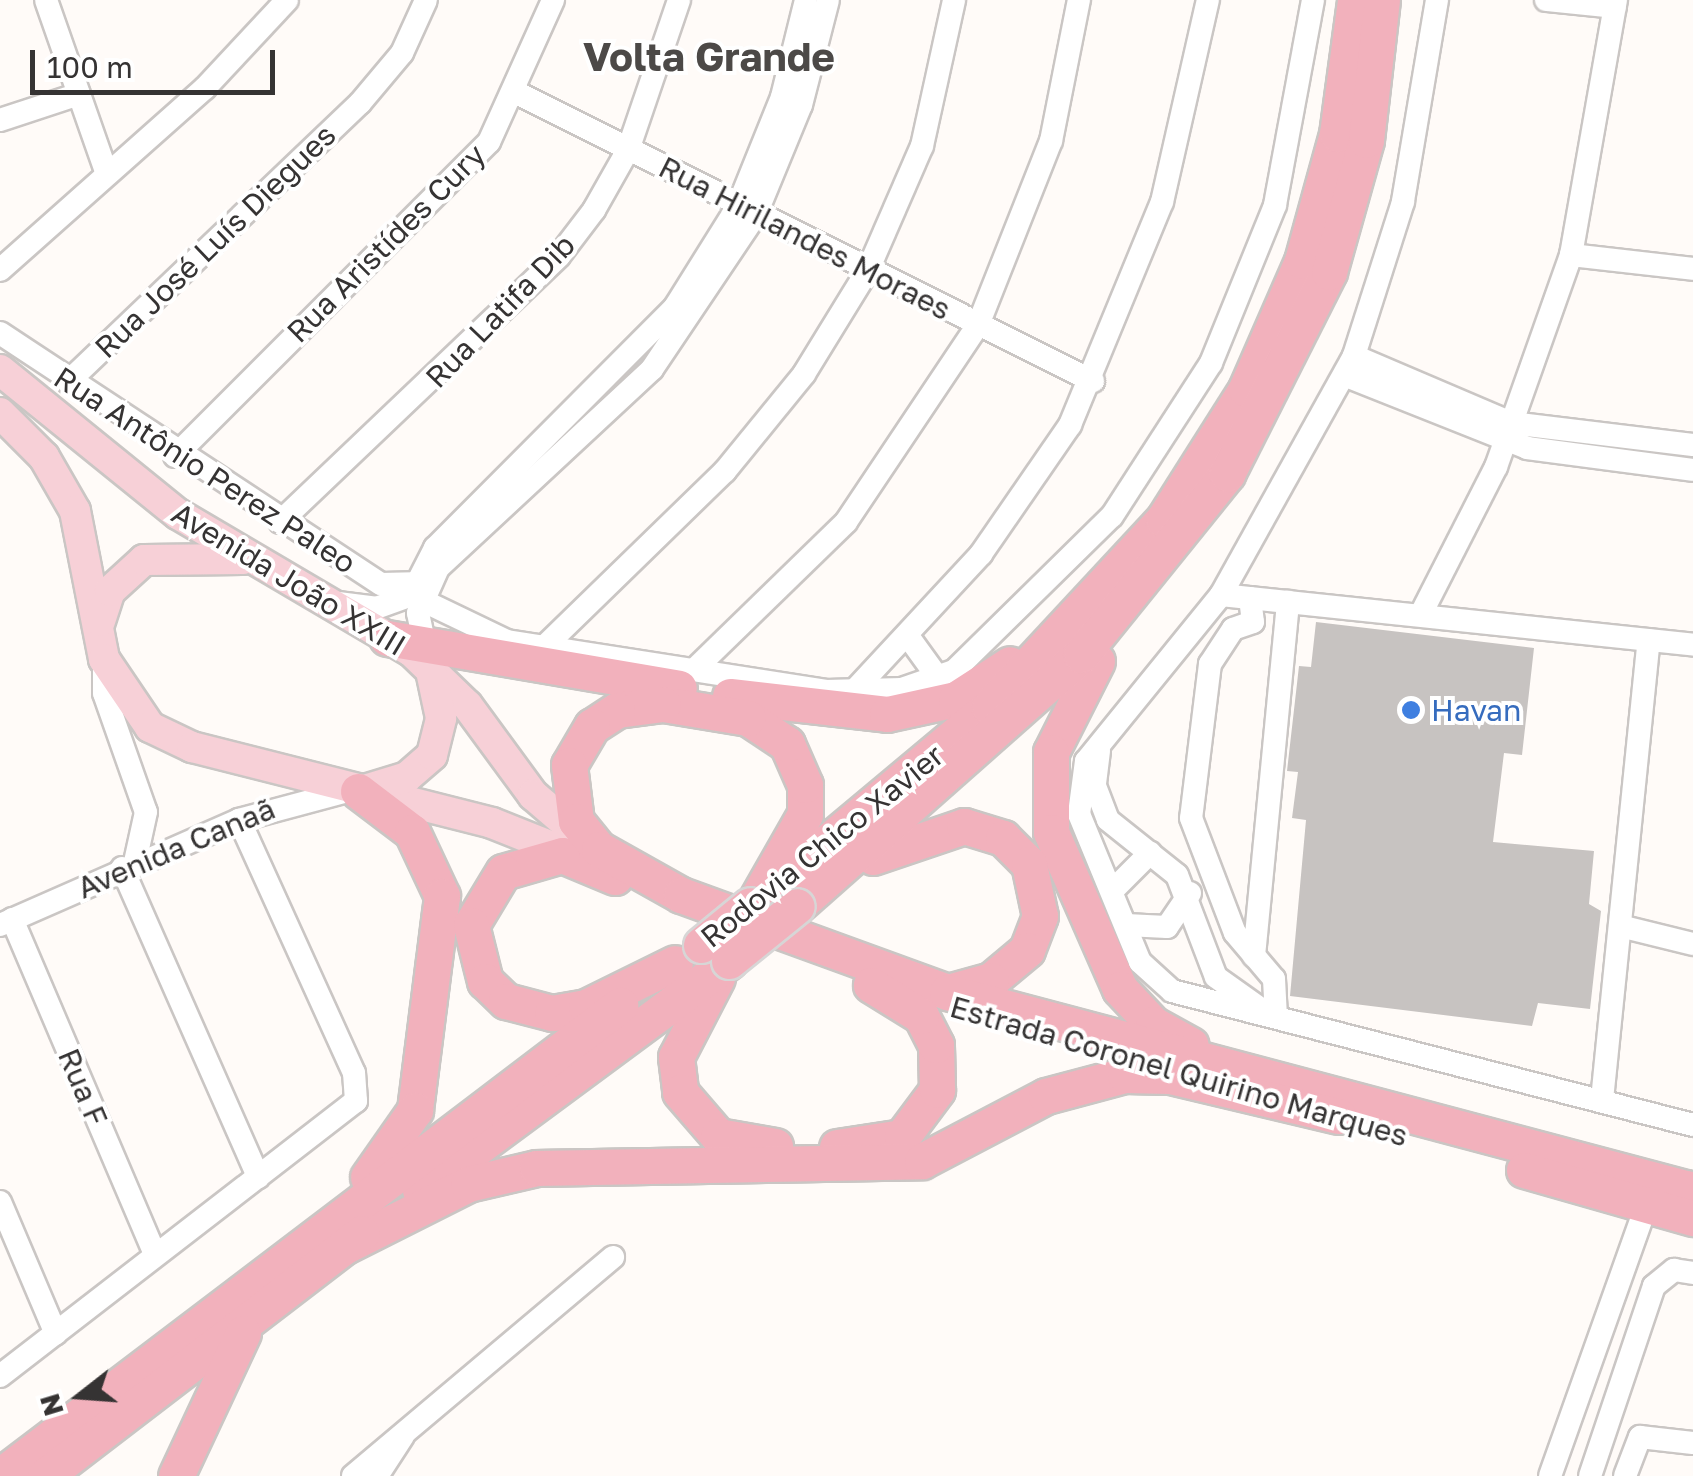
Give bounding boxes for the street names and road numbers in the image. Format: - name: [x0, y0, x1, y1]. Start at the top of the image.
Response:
- street label: Rua José Luís Diegues: [87, 117, 343, 365]
- street label: Rua Aristídes Cury: [279, 136, 493, 350]
- street label: Rua Hirilandes Moraes: [653, 149, 957, 327]
- street label: Rua Latifa Dib: [418, 227, 582, 395]
- street label: Rua Antônio Perez Paleo: [48, 359, 362, 581]
- street label: Avenida João XXIII: [165, 495, 413, 663]
- street label: Rodovia Chico Xavier: [693, 737, 951, 955]
- street label: Avenida Canaã: [72, 790, 280, 906]
- street label: Estrada Coronel Quirino Marques: [946, 988, 1412, 1154]
- street label: Rua F: [51, 1043, 115, 1131]

